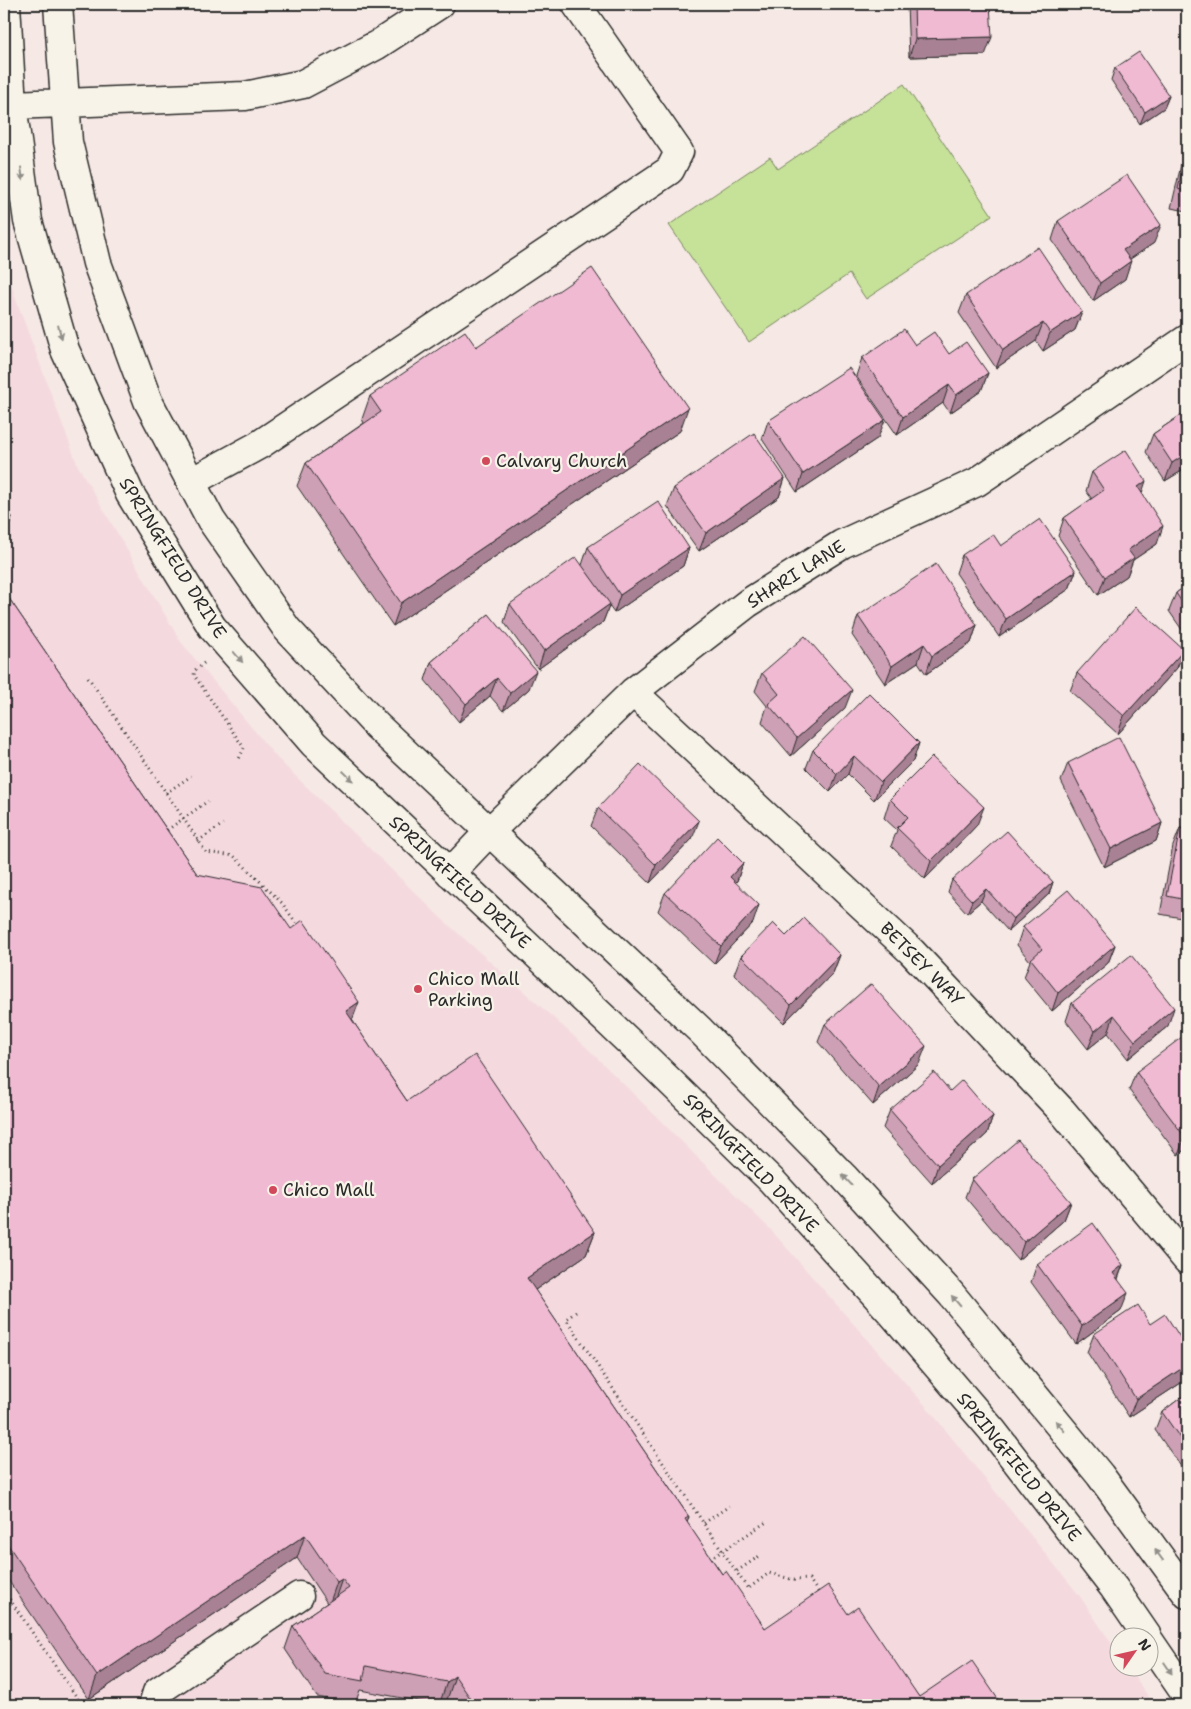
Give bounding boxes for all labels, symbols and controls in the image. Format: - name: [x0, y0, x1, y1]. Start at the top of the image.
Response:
- one-way arrow: [18, 166, 26, 182]
- one-way arrow: [56, 324, 64, 339]
- place label: Calvary Church: [496, 449, 627, 473]
- marker: Calvary Church: [480, 455, 492, 467]
- street label: SPRINGFIELD DRIVE: [114, 473, 232, 643]
- street label: SHARI LANE: [742, 534, 850, 614]
- one-way arrow: [232, 650, 244, 662]
- one-way arrow: [341, 770, 353, 782]
- street label: SPRINGFIELD DRIVE: [384, 810, 536, 954]
- street label: BETSEY WAY: [875, 917, 969, 1011]
- place label: Chico Mall Parking: [428, 967, 520, 1012]
- marker: Chico Mall Parking: [412, 983, 424, 995]
- street label: SPRINGFIELD DRIVE: [678, 1088, 824, 1238]
- one-way arrow: [841, 1175, 853, 1187]
- place label: Chico Mall: [283, 1178, 375, 1202]
- marker: Chico Mall: [267, 1184, 279, 1196]
- one-way arrow: [951, 1294, 962, 1307]
- street label: SPRINGFIELD DRIVE: [951, 1387, 1087, 1547]
- one-way arrow: [1054, 1420, 1065, 1433]
- one-way arrow: [1153, 1549, 1164, 1562]
- north arrow: [1108, 1626, 1158, 1676]
- text: N: [1134, 1635, 1155, 1654]
- one-way arrow: [1163, 1661, 1173, 1675]

